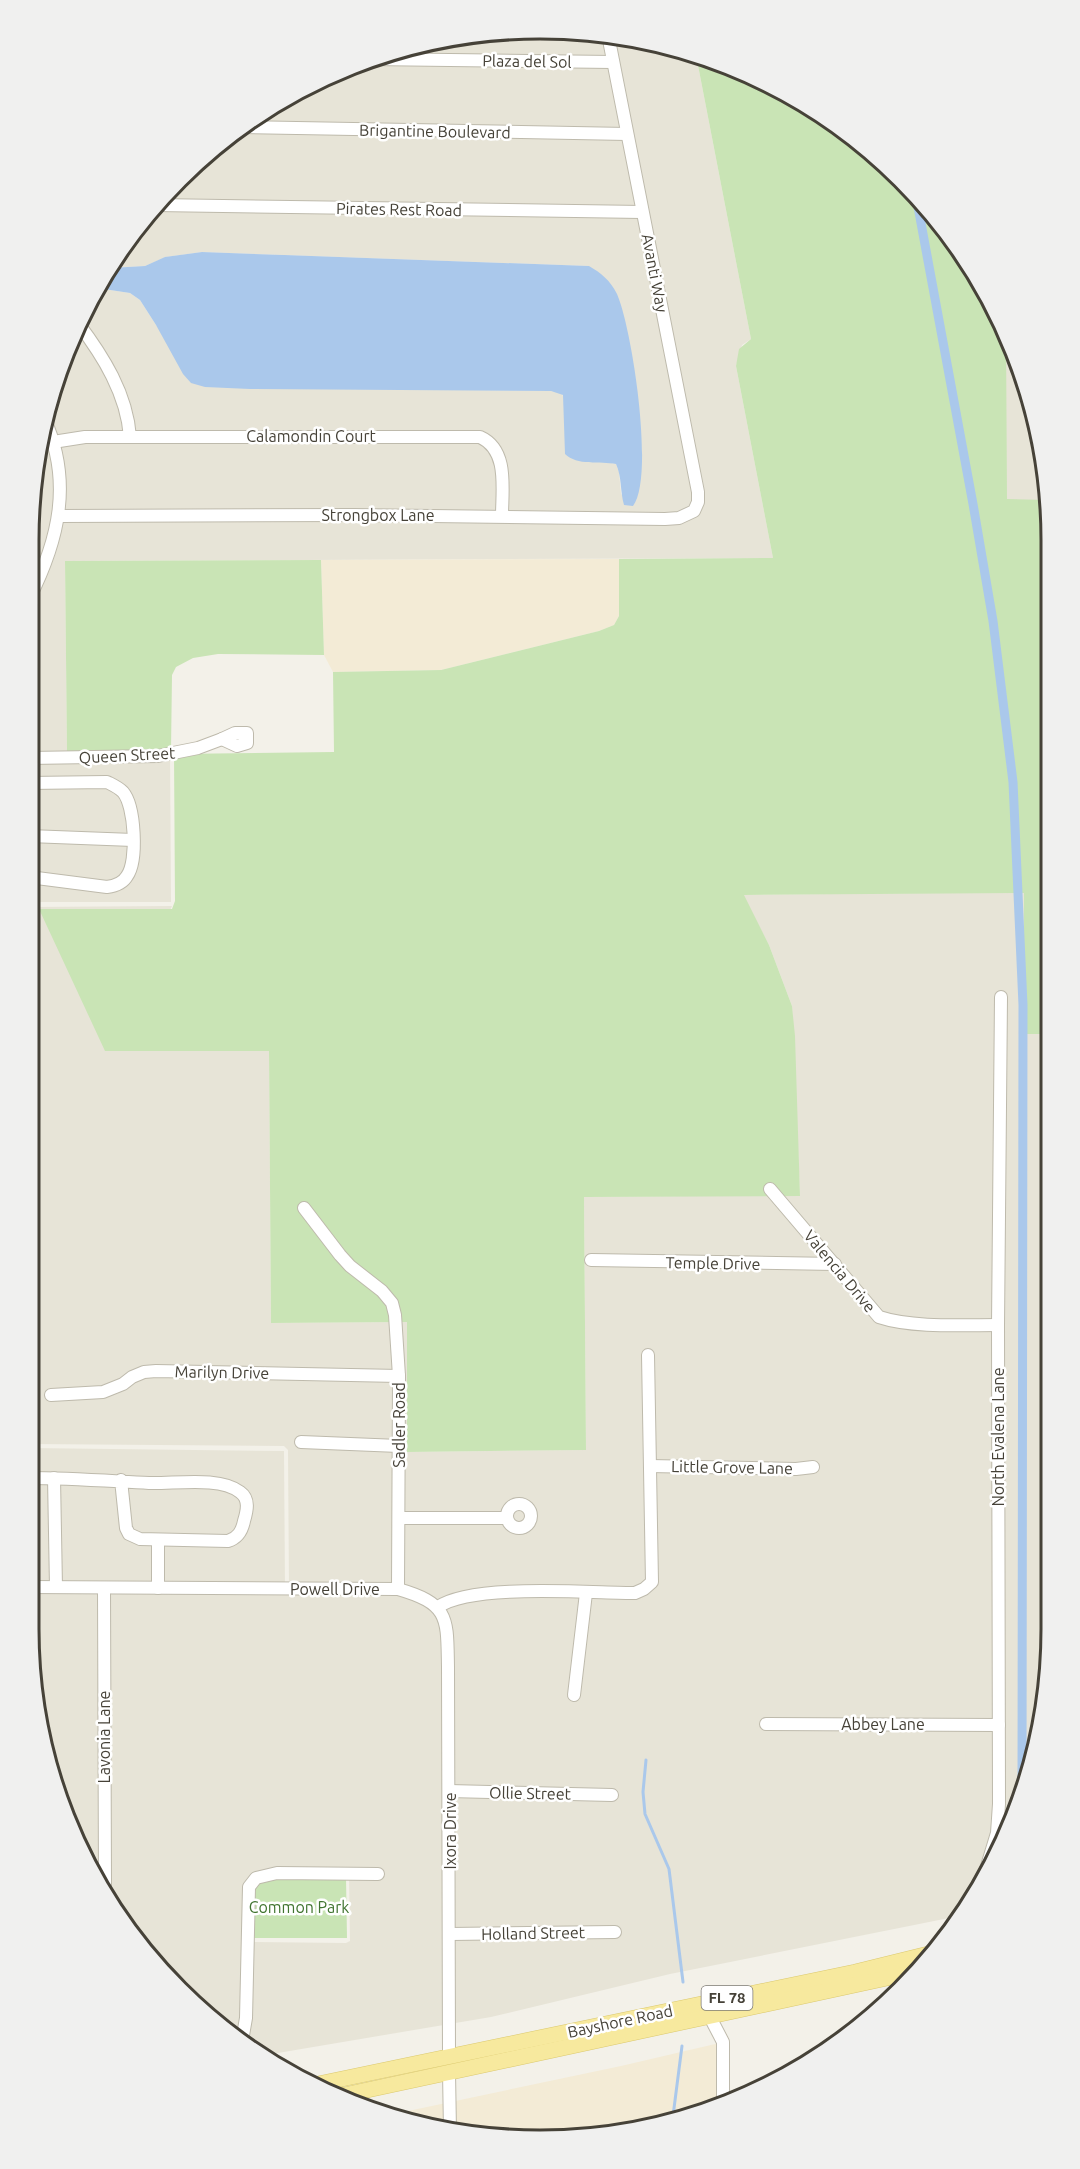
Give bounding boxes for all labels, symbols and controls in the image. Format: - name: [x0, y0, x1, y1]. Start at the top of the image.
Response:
- street label: Plaza del Sol: [482, 51, 572, 71]
- street label: Brigantine Boulevard: [359, 121, 511, 141]
- street label: Pirates Rest Road: [336, 199, 462, 219]
- street label: Avanti Way: [639, 232, 671, 314]
- street label: Calamondin Court: [246, 427, 376, 445]
- street label: Strongbox Lane: [321, 506, 435, 524]
- street label: Queen Street: [78, 743, 176, 767]
- street label: Valencia Drive: [801, 1226, 879, 1316]
- street label: Temple Drive: [666, 1253, 760, 1273]
- street label: Marilyn Drive: [175, 1362, 269, 1382]
- street label: North Evalena Lane: [989, 1367, 1007, 1507]
- street label: Sadler Road: [390, 1382, 408, 1468]
- street label: Little Grove Lane: [671, 1457, 793, 1477]
- street label: Powell Drive: [290, 1580, 380, 1598]
- street label: Lavonia Lane: [95, 1691, 113, 1783]
- street label: Abbey Lane: [841, 1715, 925, 1733]
- street label: Ollie Street: [489, 1783, 572, 1803]
- street label: Ixora Drive: [441, 1792, 459, 1870]
- park label: Common Park: [249, 1898, 349, 1916]
- street label: Holland Street: [481, 1923, 586, 1943]
- road number: FL 78: [702, 1986, 752, 2010]
- street label: Bayshore Road: [566, 2001, 674, 2041]

